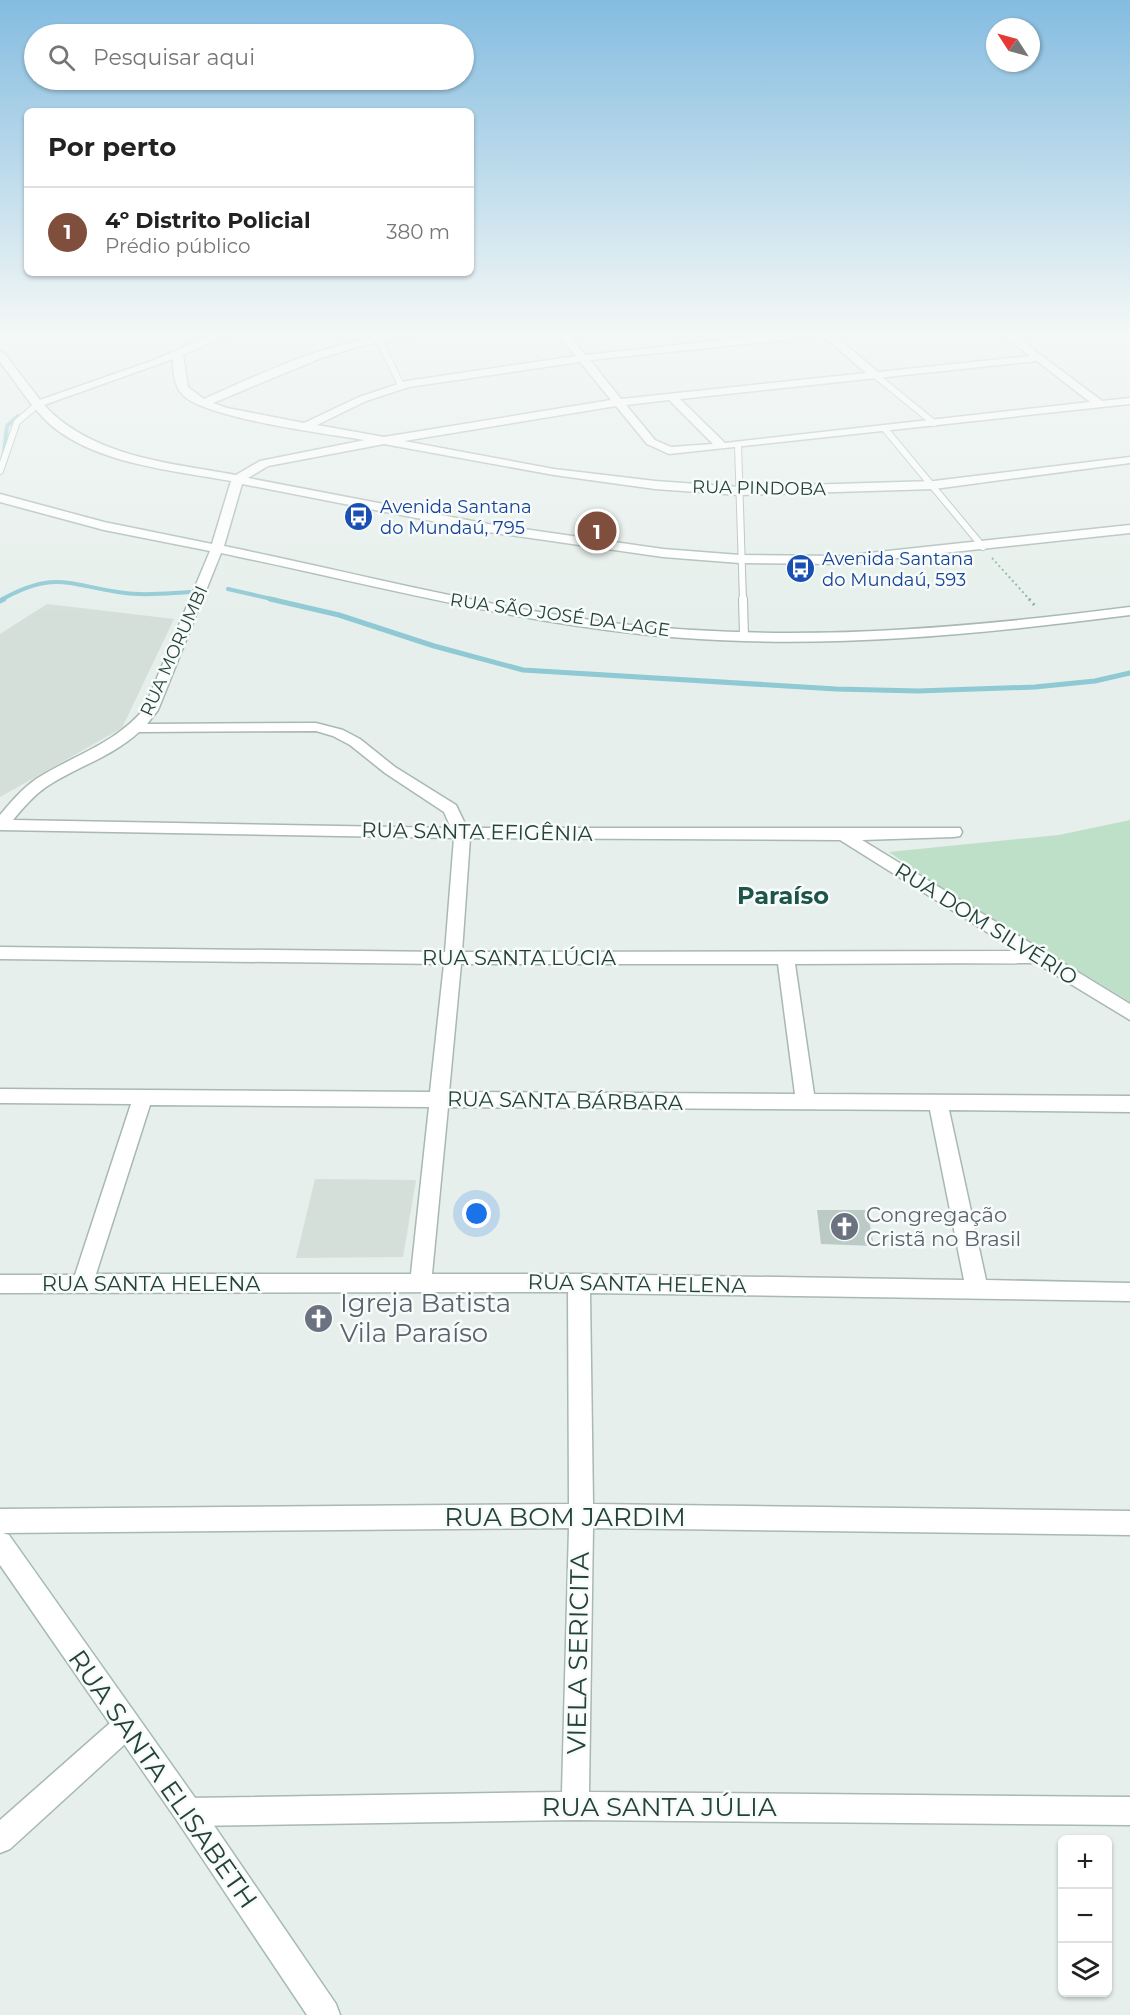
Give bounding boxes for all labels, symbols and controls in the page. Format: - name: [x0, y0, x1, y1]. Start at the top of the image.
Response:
- north arrow: [986, 18, 1040, 72]
- search box: [24, 24, 474, 90]
- icon: search: [45, 41, 78, 74]
- text: Pesquisar aqui: [93, 44, 255, 71]
- text: Por perto: [48, 131, 176, 163]
- text: 4º Distrito Policial: [105, 207, 311, 234]
- text: 1: [64, 220, 71, 244]
- text: 380 m: [386, 220, 450, 244]
- text: Prédio público: [105, 234, 250, 258]
- street label: RUA PINDOBA: [692, 476, 826, 500]
- place label: Avenida Santana do Mundaú, 795: [380, 496, 532, 539]
- bus stop icon: Avenida Santana do Mundaú, 795: [343, 501, 375, 533]
- pin: 1: [578, 508, 616, 554]
- place label: Avenida Santana do Mundaú, 593: [822, 548, 974, 591]
- bus stop icon: Avenida Santana do Mundaú, 593: [785, 553, 817, 585]
- street label: RUA MORUMBI: [135, 582, 213, 720]
- street label: RUA SÃO JOSÉ DA LAGE: [449, 589, 671, 641]
- street label: RUA SANTA EFIGÊNIA: [361, 817, 594, 846]
- street label: RUA DOM SILVÉRIO: [890, 857, 1082, 990]
- district label: Paraíso: [737, 881, 829, 910]
- street label: RUA SANTA LÚCIA: [422, 945, 617, 970]
- street label: RUA SANTA BÁRBARA: [447, 1086, 684, 1115]
- your location: [462, 1199, 491, 1228]
- place label: Congregação Cristã no Brasil: [866, 1202, 1021, 1251]
- church icon: Congregação Cristã no Brasil: [829, 1211, 861, 1243]
- street label: RUA SANTA HELENA: [527, 1269, 747, 1298]
- street label: RUA SANTA HELENA: [42, 1271, 261, 1296]
- place label: Igreja Batista Vila Paraíso: [340, 1287, 511, 1349]
- church icon: Igreja Batista Vila Paraíso: [303, 1302, 335, 1334]
- street label: RUA BOM JARDIM: [444, 1501, 686, 1533]
- street label: VIELA SERICITA: [560, 1551, 596, 1755]
- street label: RUA SANTA ELISABETH: [62, 1644, 264, 1914]
- street label: RUA SANTA JÚLIA: [541, 1791, 777, 1823]
- map controls: [1058, 1835, 1112, 1997]
- button: +: [1058, 1835, 1112, 1889]
- button: −: [1058, 1889, 1112, 1943]
- button: layers: [1058, 1943, 1112, 1997]

